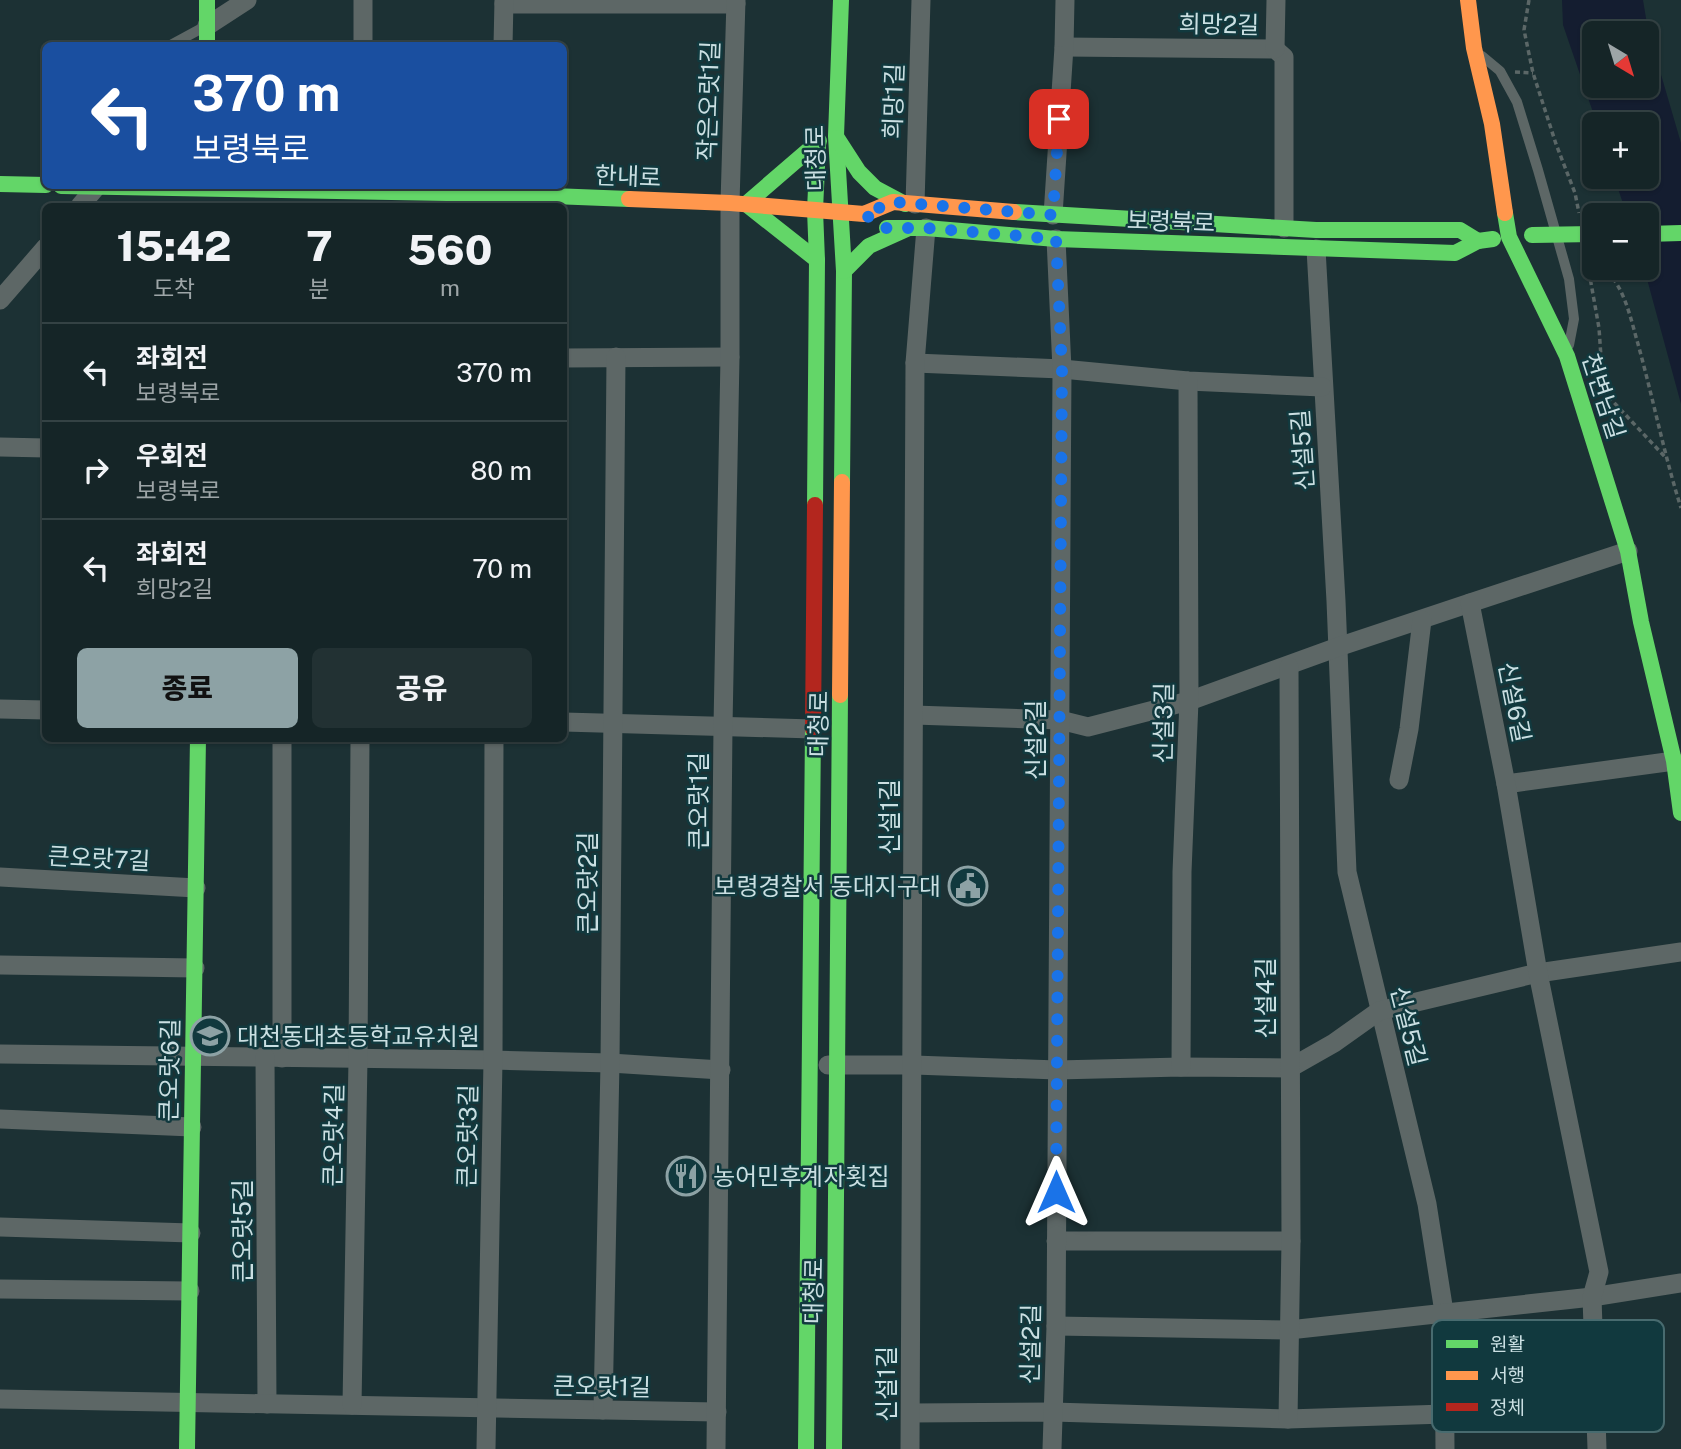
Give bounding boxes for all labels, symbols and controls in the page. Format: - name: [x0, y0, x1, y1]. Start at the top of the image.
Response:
- street label: 희망2길: [1178, 9, 1260, 39]
- north arrow: [1582, 21, 1659, 98]
- map controls: [1582, 21, 1659, 280]
- street label: 작은오랏1길: [692, 40, 724, 162]
- street label: 희망1길: [878, 63, 908, 139]
- text: 370 m: [192, 64, 341, 122]
- icon: left: [77, 70, 168, 161]
- pin: [1029, 89, 1089, 149]
- icon: arrive: [1040, 100, 1078, 138]
- button: +: [1582, 112, 1659, 189]
- street label: 대청로: [800, 125, 830, 191]
- text: 보령북로: [192, 130, 310, 167]
- street label: 한내로: [594, 161, 662, 191]
- button: −: [1582, 203, 1659, 280]
- street label: 보령북로: [1126, 205, 1216, 237]
- text: 15:42: [117, 221, 232, 270]
- text: 7: [306, 221, 333, 270]
- text: 560: [407, 225, 492, 274]
- text: m: [440, 274, 460, 301]
- text: 도착: [153, 275, 195, 302]
- text: 분: [309, 275, 330, 302]
- text: 좌회전: [136, 342, 208, 373]
- street label: 천변남길: [1577, 350, 1631, 442]
- icon: left: [77, 353, 115, 391]
- text: 370 m: [456, 357, 532, 388]
- text: 보령북로: [136, 379, 221, 406]
- street label: 신설5길: [1285, 408, 1319, 492]
- text: 우회전: [136, 440, 208, 471]
- icon: right: [77, 451, 115, 489]
- text: 80 m: [471, 455, 532, 486]
- text: 보령북로: [136, 477, 221, 504]
- text: 좌회전: [136, 538, 208, 569]
- icon: left: [77, 549, 115, 587]
- text: 70 m: [472, 553, 532, 584]
- text: 희망2길: [136, 575, 213, 602]
- button: 종료: [77, 648, 298, 728]
- button: 공유: [312, 648, 532, 728]
- street label: 신설6길: [1494, 659, 1536, 745]
- street label: 신설3길: [1148, 682, 1178, 764]
- street label: 대청로: [803, 691, 833, 757]
- street label: 신설2길: [1021, 700, 1049, 780]
- street label: 큰오랏1길: [684, 752, 712, 850]
- street label: 신설1길: [875, 779, 903, 855]
- street label: 큰오랏2길: [573, 832, 601, 934]
- street label: 큰오랏7길: [47, 841, 151, 875]
- public building icon: 보령경찰서 동대지구대: [947, 865, 989, 907]
- place label: 보령경찰서 동대지구대: [714, 872, 941, 900]
- street label: 신설4길: [1251, 957, 1279, 1039]
- street label: 신설5길: [1386, 983, 1432, 1069]
- school or university icon: 대천동대초등학교유치원: [189, 1015, 231, 1057]
- street label: 큰오랏6길: [154, 1018, 184, 1122]
- place label: 대천동대초등학교유치원: [237, 1022, 480, 1050]
- street label: 큰오랏4길: [318, 1083, 348, 1187]
- street label: 큰오랏3길: [452, 1084, 482, 1188]
- restaurant icon: 농어민후계자횟집: [665, 1155, 707, 1197]
- position arrow: [1019, 1155, 1093, 1229]
- place label: 농어민후계자횟집: [713, 1162, 890, 1190]
- street label: 큰오랏5길: [228, 1179, 256, 1283]
- street label: 대청로: [798, 1258, 828, 1324]
- street label: 신설2길: [1015, 1303, 1045, 1385]
- legend: [1432, 1320, 1664, 1432]
- text: 원활: [1490, 1333, 1525, 1355]
- street label: 신설1길: [872, 1346, 900, 1422]
- text: 서행: [1490, 1364, 1525, 1386]
- street label: 큰오랏1길: [553, 1371, 651, 1401]
- text: 정체: [1490, 1396, 1525, 1418]

